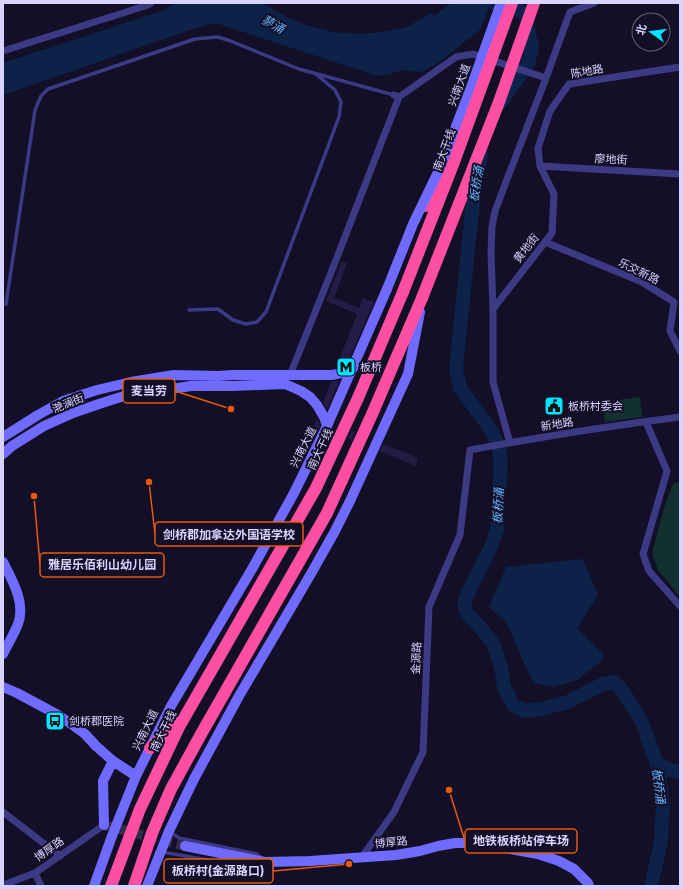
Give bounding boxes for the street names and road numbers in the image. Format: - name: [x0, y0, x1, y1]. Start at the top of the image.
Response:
- street label: 陈地路: [570, 61, 604, 81]
- street label: 兴南大道: [445, 62, 473, 108]
- street label: 南大干线: [430, 127, 458, 173]
- street label: 廖地街: [594, 151, 628, 167]
- street label: 黄地街: [510, 231, 542, 265]
- street label: 乐交新路: [616, 255, 662, 287]
- street label: 滟澜街: [50, 390, 86, 416]
- street label: 新地路: [540, 415, 574, 433]
- street label: 兴南大道: [287, 424, 319, 470]
- street label: 南大干线: [304, 426, 336, 472]
- street label: 金源路: [408, 641, 424, 675]
- street label: 兴南大道: [129, 707, 161, 753]
- street label: 南大干线: [147, 708, 179, 754]
- street label: 博厚路: [374, 833, 408, 851]
- street label: 博厚路: [31, 834, 67, 864]

